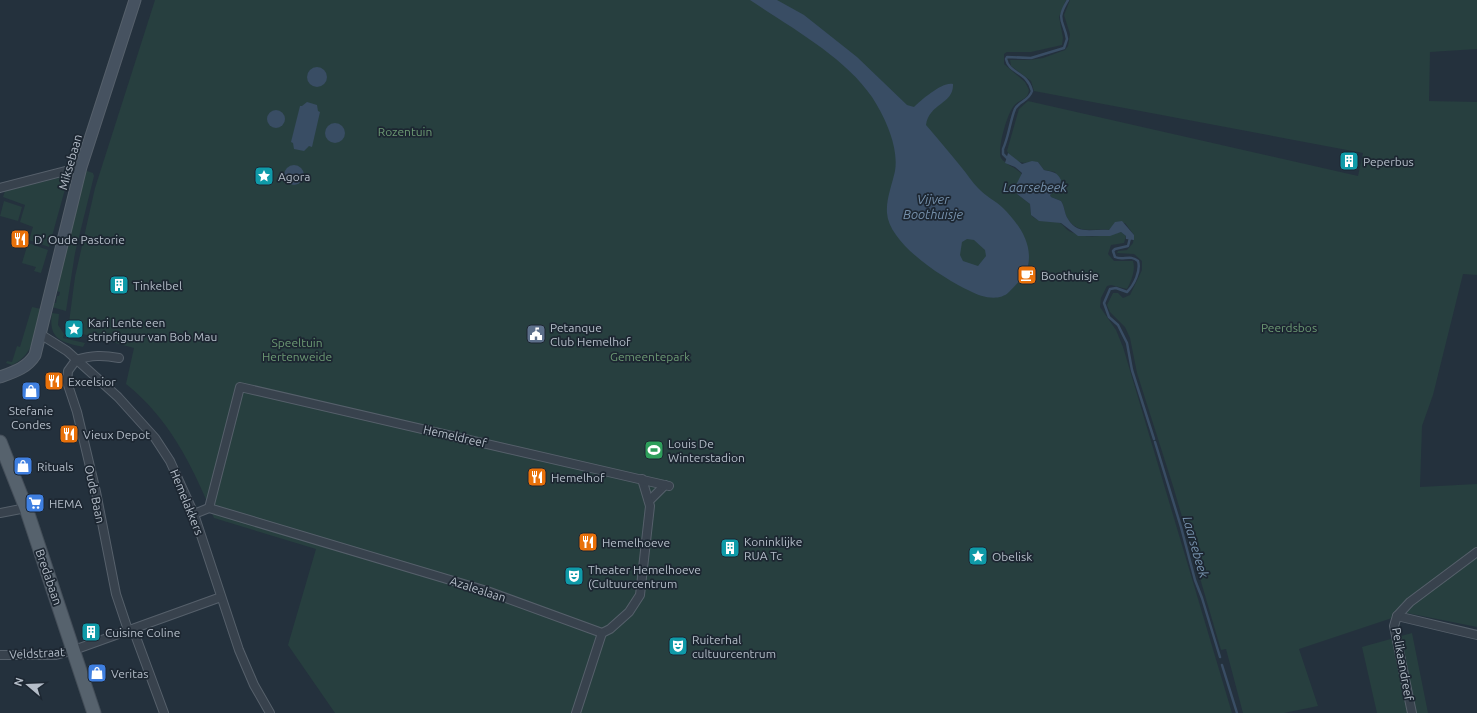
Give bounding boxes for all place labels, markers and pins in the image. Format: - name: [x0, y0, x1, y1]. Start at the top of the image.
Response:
- building icon: Peperbus: [1338, 150, 1360, 172]
- place label: Peperbus: [1363, 155, 1414, 168]
- place icon: Agora: [253, 165, 275, 187]
- place label: Agora: [278, 170, 310, 183]
- restaurant icon: D' Oude Pastorie: [9, 228, 31, 250]
- place label: D' Oude Pastorie: [34, 233, 125, 246]
- cafe icon: Boothuisje: [1016, 264, 1038, 286]
- place label: Boothuisje: [1041, 269, 1099, 282]
- building icon: Tinkelbel: [108, 274, 130, 296]
- place label: Tinkelbel: [133, 279, 182, 292]
- place label: Kari Lente een stripfiguur van Bob Mau: [88, 316, 217, 343]
- place icon: Kari Lente een stripfiguur van Bob Mau: [63, 318, 85, 340]
- place label: Petanque Club Hemelhof: [550, 321, 631, 348]
- public building icon: Petanque Club Hemelhof: [525, 323, 547, 345]
- restaurant icon: Excelsior: [43, 370, 65, 392]
- place label: Excelsior: [68, 375, 116, 388]
- shop icon: Stefanie Condes: [20, 380, 42, 402]
- place label: Stefanie Condes: [9, 404, 53, 431]
- restaurant icon: Vieux Depot: [58, 423, 80, 445]
- place label: Vieux Depot: [83, 428, 150, 441]
- place label: Louis De Winterstadion: [668, 437, 745, 464]
- sports icon: Louis De Winterstadion: [643, 439, 665, 461]
- shop icon: Rituals: [12, 455, 34, 477]
- place label: Rituals: [37, 460, 74, 473]
- restaurant icon: Hemelhof: [526, 466, 548, 488]
- place label: Hemelhof: [551, 471, 605, 484]
- supermarket icon: HEMA: [24, 492, 46, 514]
- place label: HEMA: [49, 497, 83, 510]
- restaurant icon: Hemelhoeve: [577, 531, 599, 553]
- place label: Koninklijke RUA Tc: [744, 535, 802, 562]
- place label: Hemelhoeve: [602, 536, 670, 549]
- building icon: Koninklijke RUA Tc: [719, 537, 741, 559]
- place icon: Obelisk: [967, 545, 989, 567]
- place label: Obelisk: [992, 550, 1032, 563]
- place label: Theater Hemelhoeve (Cultuurcentrum: [588, 563, 701, 591]
- theatre icon: Theater Hemelhoeve (Cultuurcentrum: [563, 565, 585, 587]
- building icon: Cuisine Coline: [80, 621, 102, 643]
- place label: Cuisine Coline: [105, 626, 180, 639]
- place label: Ruiterhal cultuurcentrum: [692, 633, 776, 660]
- theatre icon: Ruiterhal cultuurcentrum: [667, 635, 689, 657]
- shop icon: Veritas: [86, 662, 108, 684]
- place label: Veritas: [111, 667, 148, 680]

